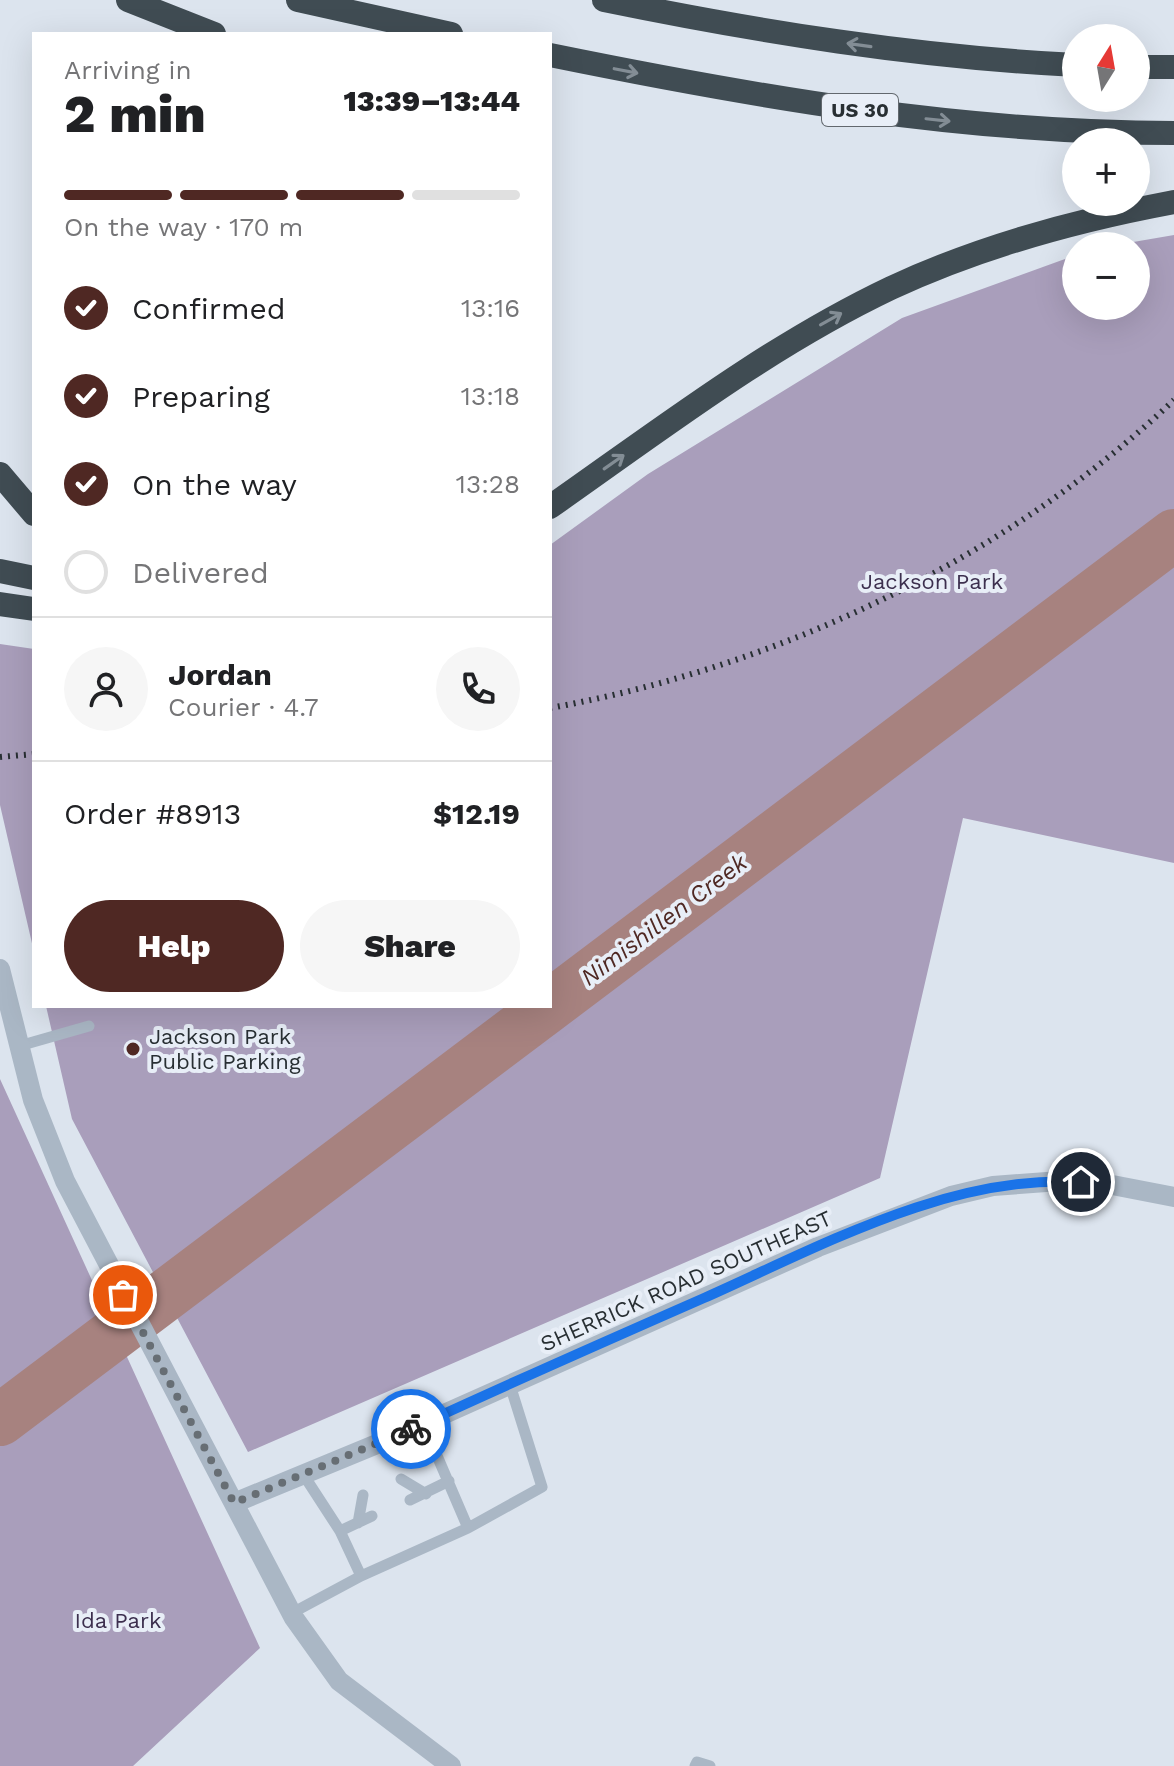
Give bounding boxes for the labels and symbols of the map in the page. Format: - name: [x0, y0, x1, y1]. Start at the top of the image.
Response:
- north arrow: [1062, 24, 1150, 112]
- one-way arrow: [847, 37, 872, 52]
- one-way arrow: [613, 64, 639, 79]
- road number: US 30: [822, 94, 898, 126]
- one-way arrow: [925, 112, 951, 127]
- one-way arrow: [819, 311, 842, 327]
- one-way arrow: [602, 454, 624, 470]
- park label: Jackson Park: [861, 569, 1003, 594]
- water label: Nimishillen Creek: [575, 848, 753, 992]
- place label: Jackson Park Public Parking: [149, 1024, 301, 1074]
- marker: Jackson Park Public Parking: [124, 1040, 142, 1058]
- pin: [1047, 1148, 1115, 1216]
- street label: SHERRICK ROAD SOUTHEAST: [537, 1205, 835, 1357]
- pin: [89, 1261, 157, 1329]
- courier: [371, 1389, 451, 1469]
- park label: Ida Park: [75, 1608, 161, 1633]

